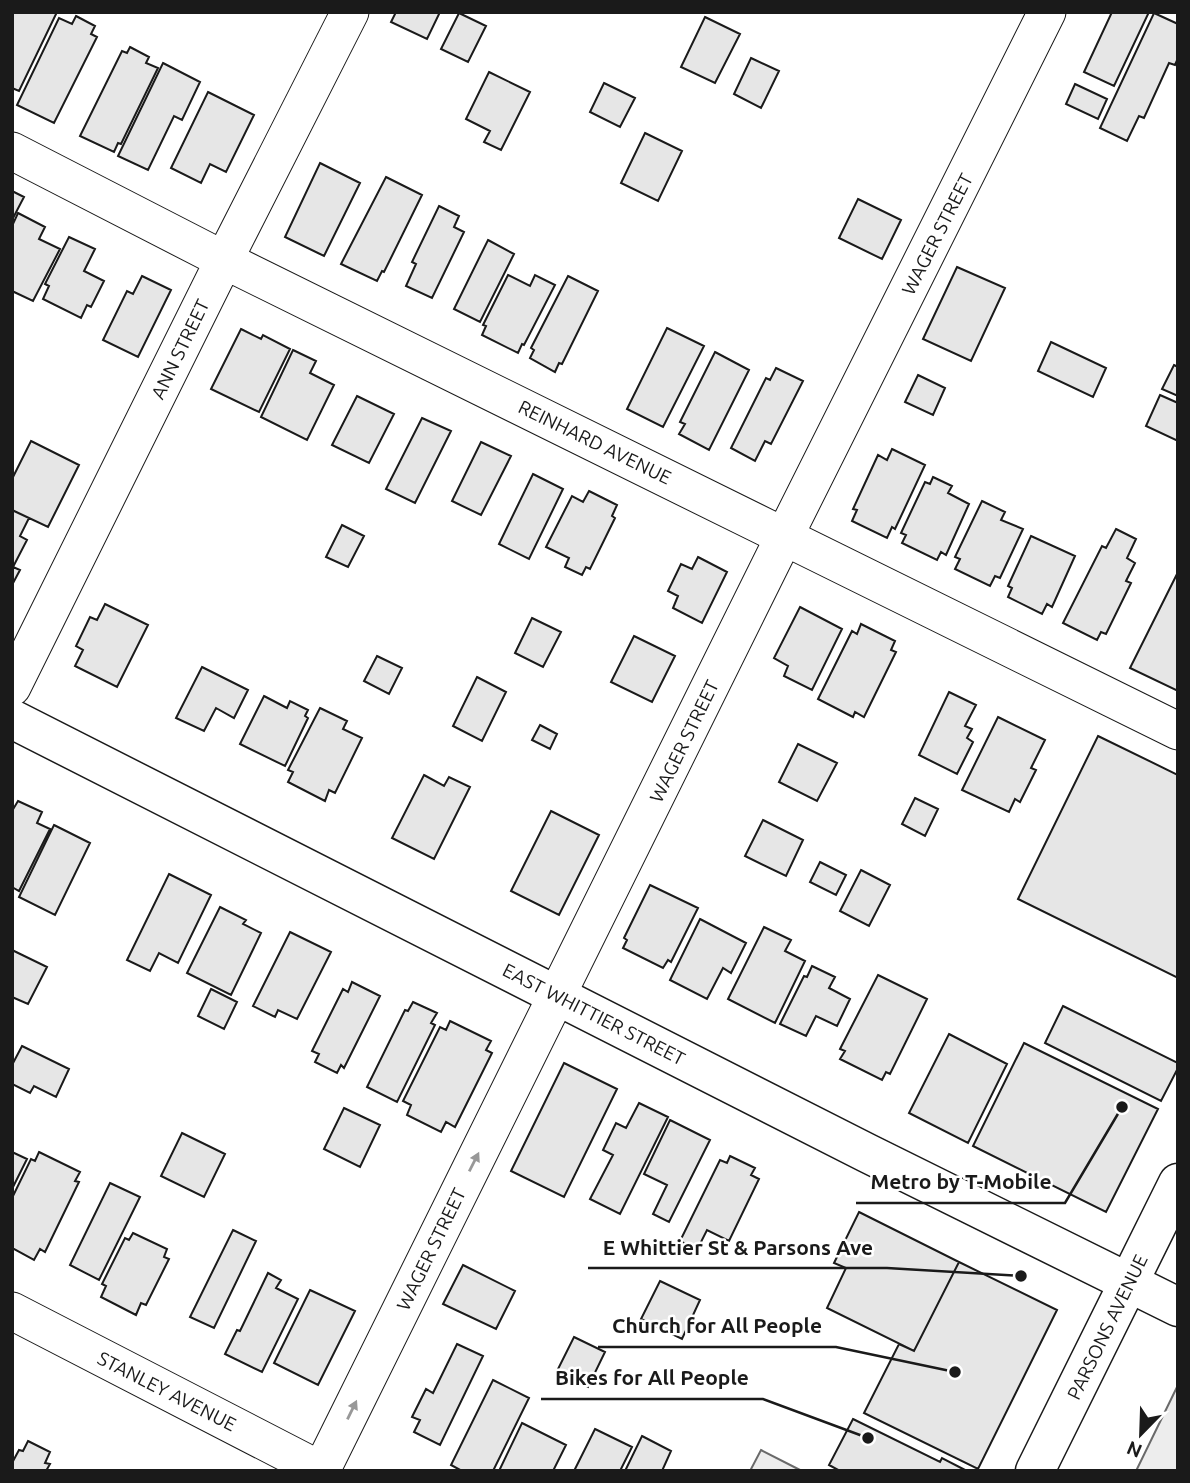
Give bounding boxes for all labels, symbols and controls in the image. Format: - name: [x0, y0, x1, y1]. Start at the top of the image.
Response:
- street label: WAGER STREET: [897, 169, 977, 298]
- street label: ANN STREET: [146, 295, 214, 402]
- street label: REINHARD AVENUE: [515, 395, 675, 489]
- street label: WAGER STREET: [645, 676, 723, 806]
- street label: EAST WHITTIER STREET: [499, 958, 689, 1070]
- one-way arrow: [469, 1152, 480, 1172]
- callout: Metro by T-Mobile: [856, 1161, 1065, 1203]
- text: Metro by T-Mobile: [871, 1169, 1052, 1193]
- street label: WAGER STREET: [392, 1184, 470, 1314]
- callout: E Whittier St & Parsons Ave: [588, 1226, 887, 1268]
- text: E Whittier St & Parsons Ave: [603, 1235, 873, 1259]
- street label: PARSONS AVENUE: [1062, 1251, 1152, 1403]
- callout: Church for All People: [598, 1305, 836, 1347]
- text: Church for All People: [612, 1313, 822, 1337]
- street label: STANLEY AVENUE: [94, 1347, 240, 1435]
- callout: Bikes for All People: [541, 1357, 763, 1399]
- text: Bikes for All People: [555, 1365, 749, 1389]
- north arrow: [1106, 1399, 1176, 1469]
- one-way arrow: [346, 1400, 357, 1420]
- text: N: [1124, 1437, 1145, 1463]

